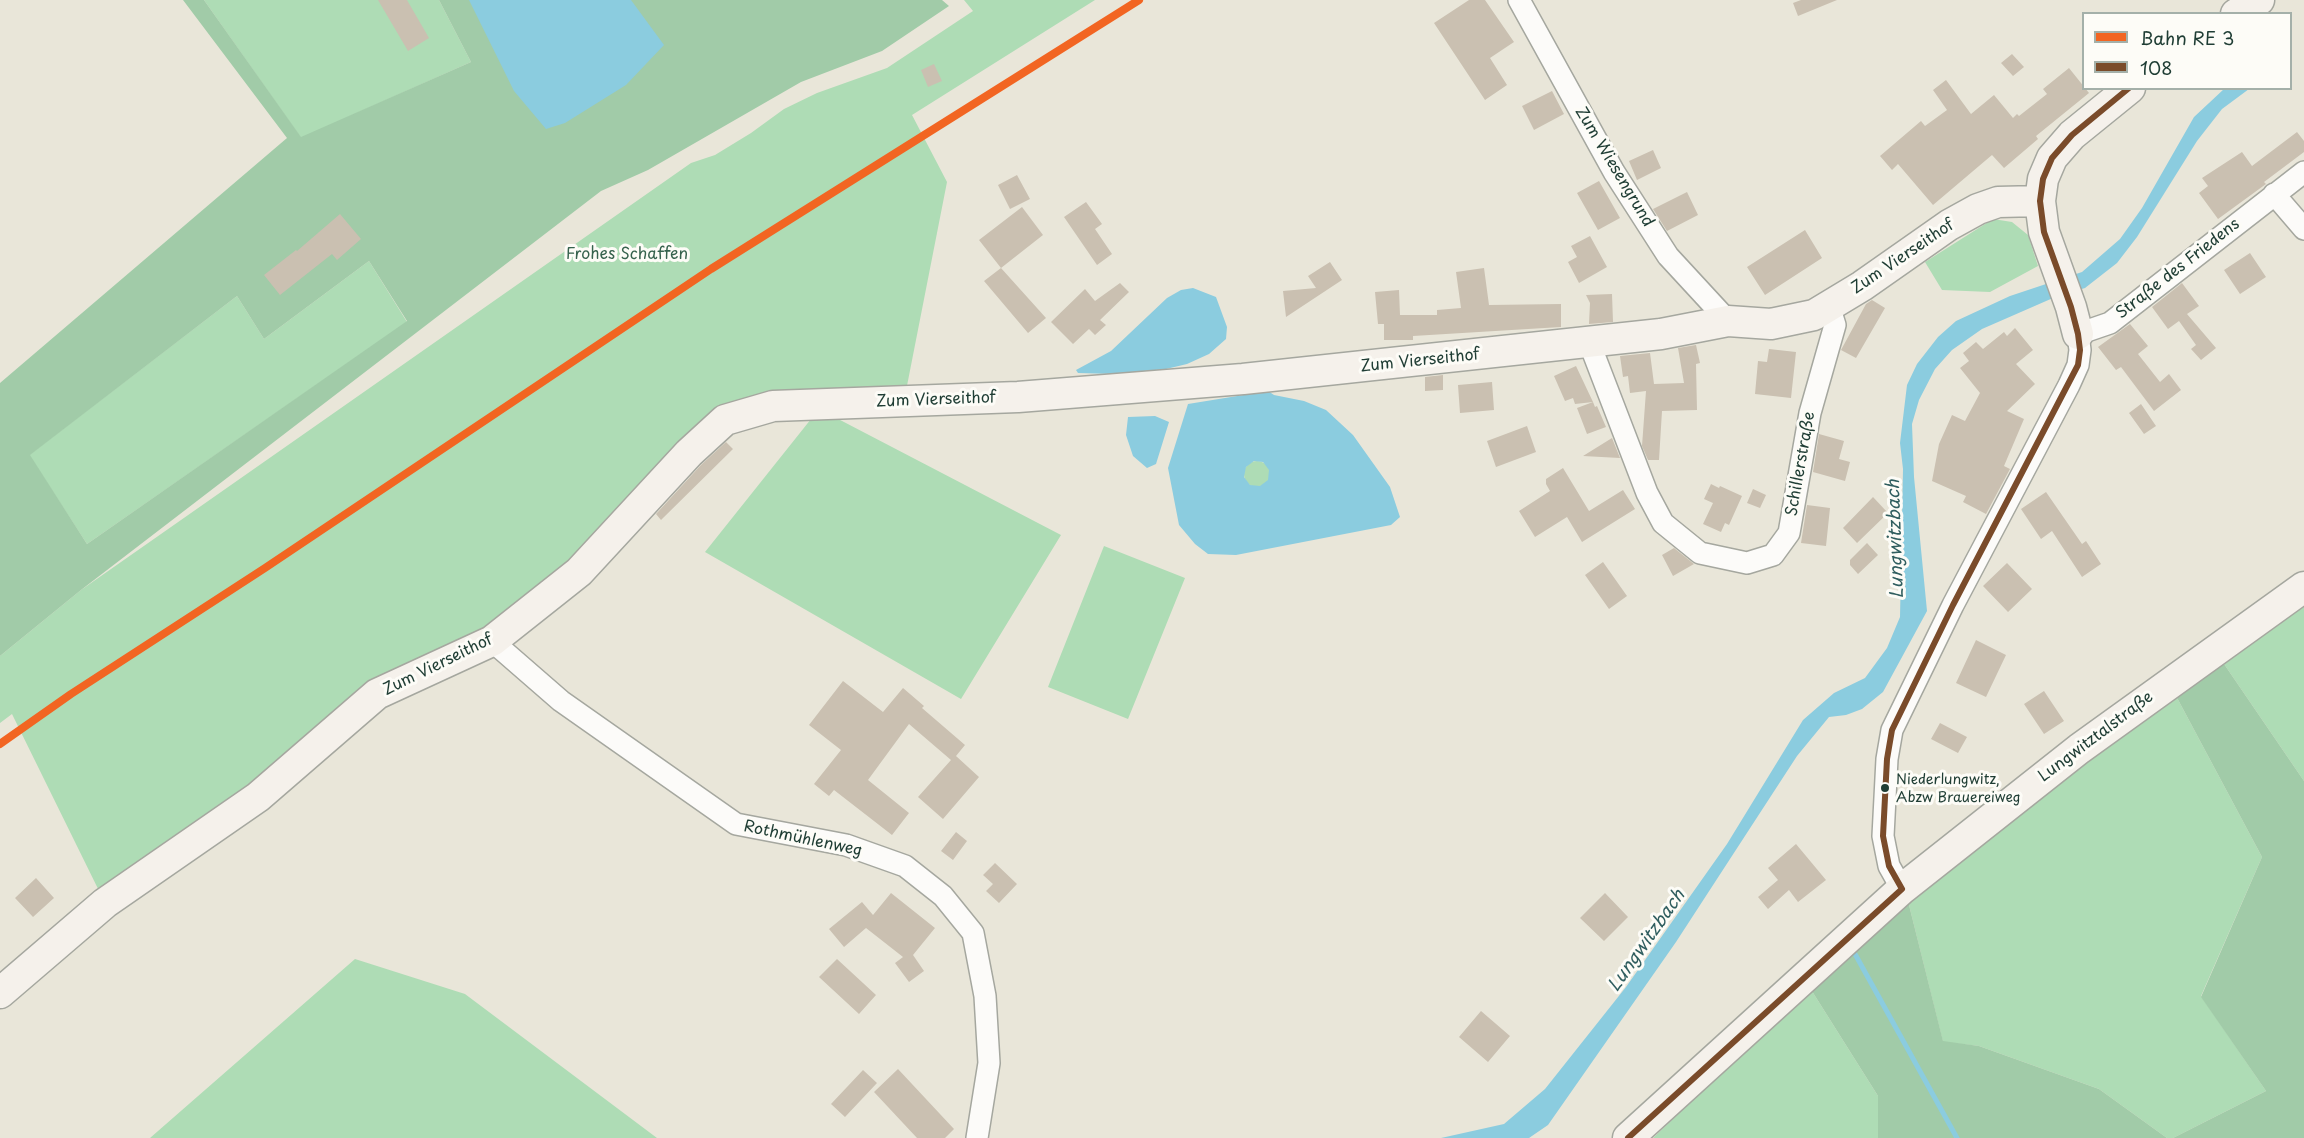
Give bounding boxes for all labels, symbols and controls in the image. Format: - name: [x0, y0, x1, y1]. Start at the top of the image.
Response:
- legend: [2082, 12, 2292, 90]
- text: Bahn RE 3: [2140, 24, 2234, 51]
- text: 108: [2140, 54, 2173, 81]
- street label: Zum Wiesengrund: [1571, 104, 1657, 230]
- street label: Straße des Friedens: [2112, 215, 2244, 323]
- street label: Zum Vierseithof: [1848, 216, 1958, 298]
- park label: Frohes Schaffen: [566, 245, 688, 265]
- street label: Zum Vierseithof: [1360, 345, 1480, 377]
- street label: Zum Vierseithof: [876, 388, 996, 412]
- street label: Schillerstraße: [1782, 410, 1820, 518]
- water label: Lungwitzbach: [1883, 479, 1909, 599]
- street label: Zum Vierseithof: [380, 630, 496, 700]
- street label: Lungwitztalstraße: [2035, 688, 2157, 786]
- place label: Niederlungwitz, Abzw Brauereiweg: [1896, 772, 2021, 804]
- marker: Niederlungwitz, Abzw Brauereiweg: [1879, 782, 1891, 794]
- street label: Rothmühlenweg: [742, 817, 864, 861]
- water label: Lungwitzbach: [1604, 886, 1690, 996]

